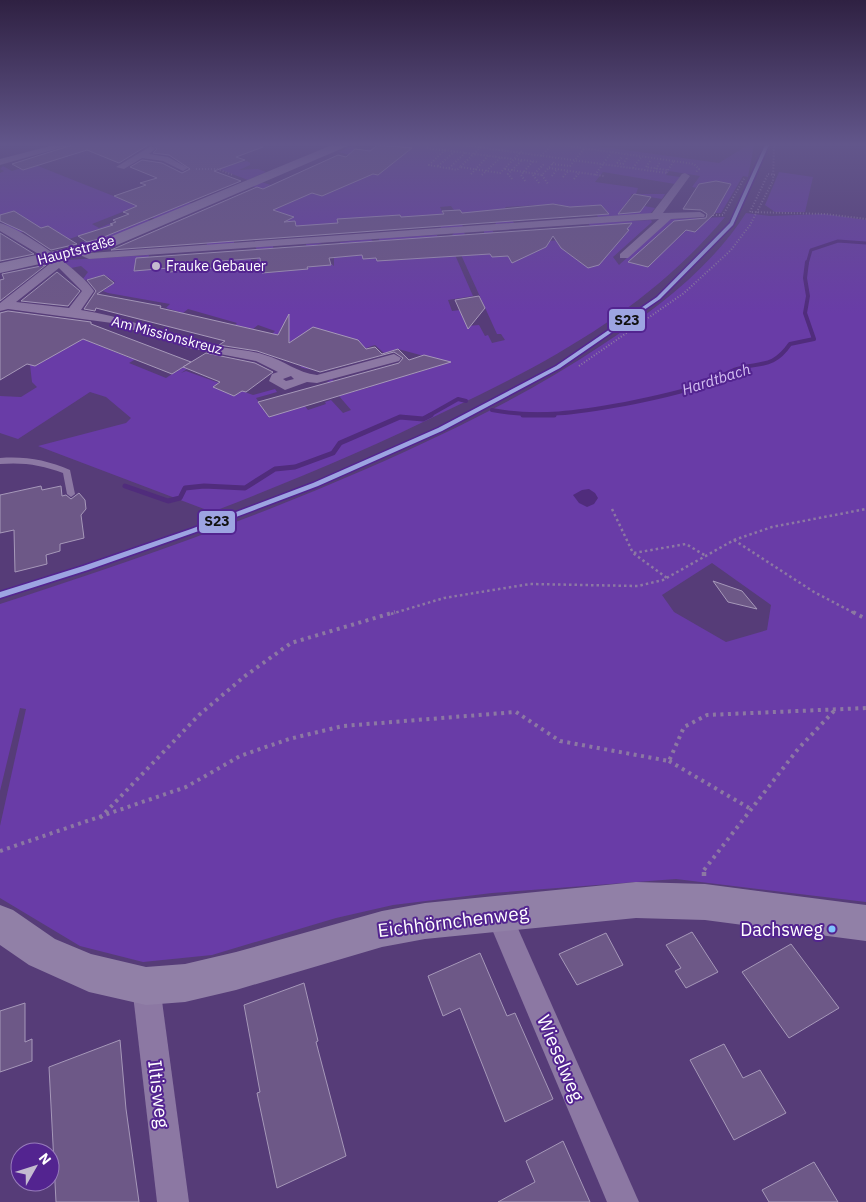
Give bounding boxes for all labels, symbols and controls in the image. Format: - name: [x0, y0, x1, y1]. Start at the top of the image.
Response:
- street label: Hauptstraße: [35, 231, 117, 269]
- place label: Frauke Gebauer: [166, 257, 266, 275]
- marker: Frauke Gebauer: [150, 260, 162, 272]
- line badge: S23: [608, 308, 646, 332]
- text: S23: [614, 311, 640, 329]
- street label: Am Missionskreuz: [110, 312, 225, 359]
- water label: Hardtbach: [679, 359, 753, 399]
- line badge: S23: [198, 510, 236, 534]
- text: S23: [204, 512, 230, 530]
- street label: Eichhörnchenweg: [376, 900, 530, 942]
- place label: Dachsweg: [740, 918, 823, 941]
- marker: Dachsweg: [827, 924, 837, 934]
- street label: Wieselweg: [532, 1011, 590, 1105]
- street label: Iltisweg: [143, 1059, 175, 1129]
- north arrow: [10, 1142, 60, 1192]
- text: N: [35, 1149, 55, 1168]

